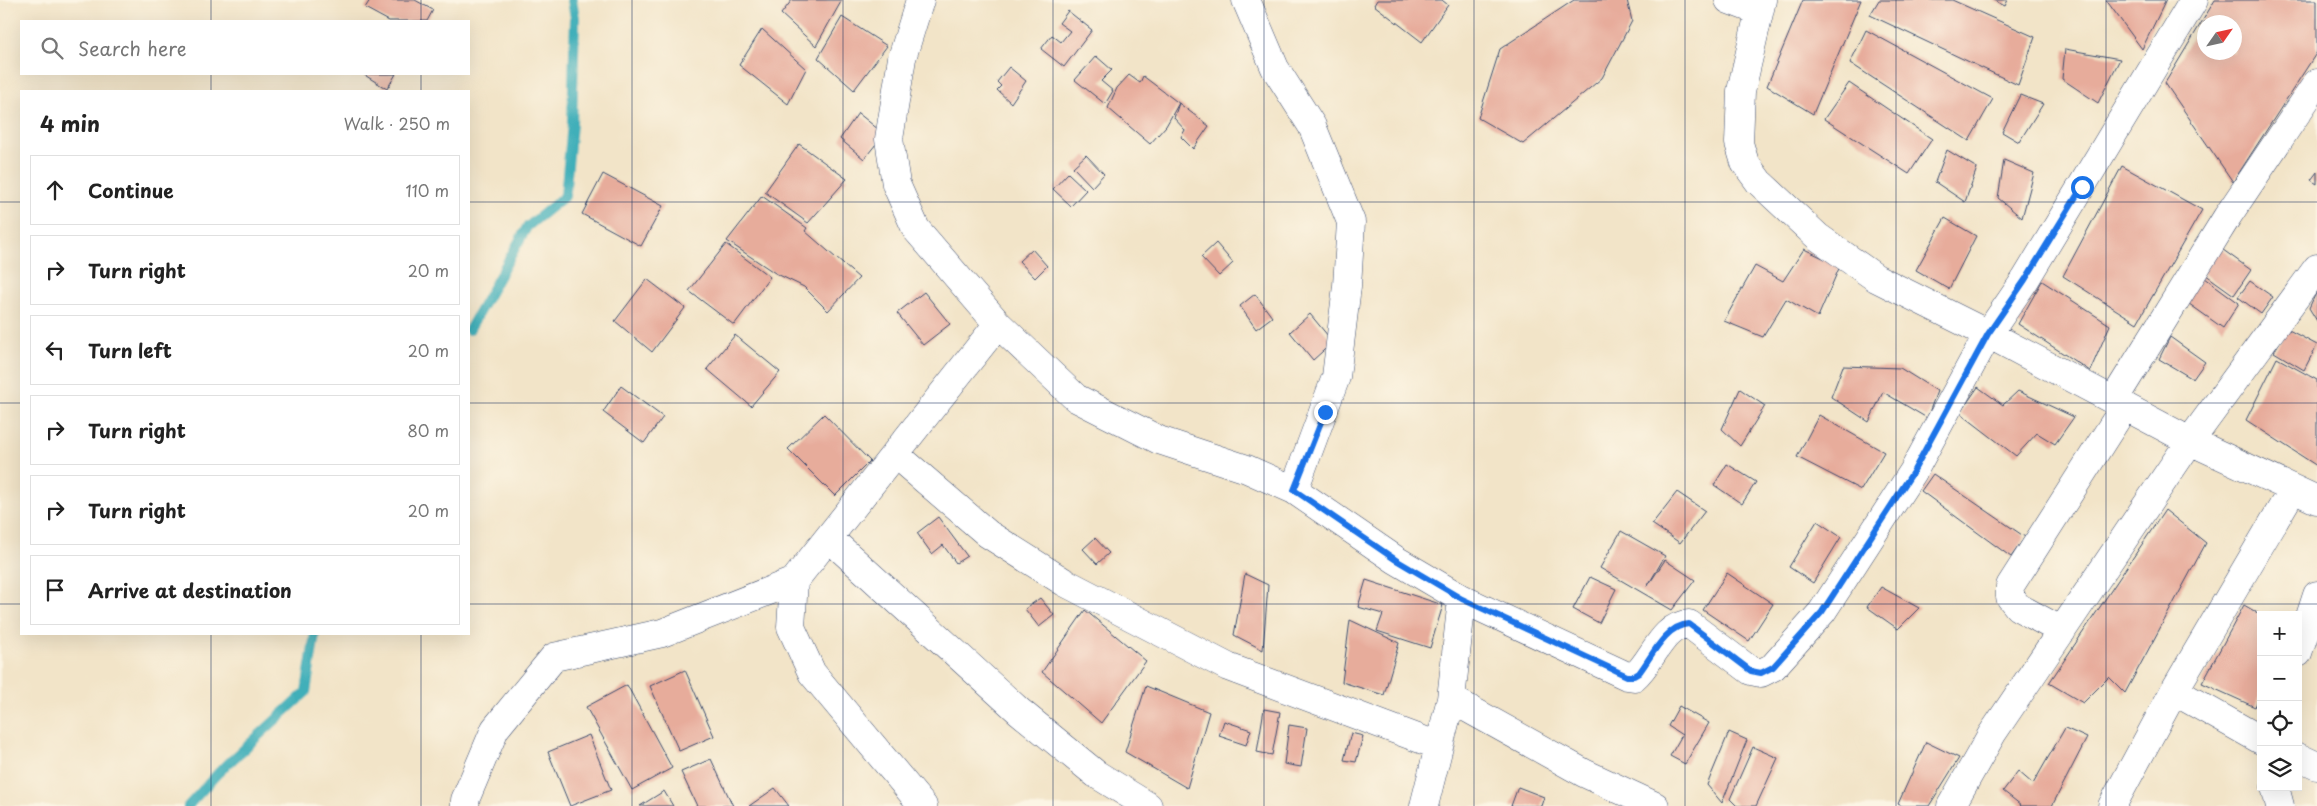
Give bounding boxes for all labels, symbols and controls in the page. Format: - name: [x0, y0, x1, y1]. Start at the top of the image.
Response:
- north arrow: [2197, 15, 2242, 60]
- search box: [20, 20, 470, 75]
- icon: search: [38, 34, 66, 62]
- text: Search here: [78, 34, 187, 62]
- text: 4 min: [40, 107, 100, 139]
- text: Walk · 250 m: [344, 111, 450, 135]
- icon: ahead: [41, 176, 69, 204]
- text: Continue: [88, 176, 174, 204]
- route start: [2071, 176, 2094, 199]
- text: 110 m: [406, 178, 449, 202]
- icon: right: [41, 256, 69, 284]
- text: Turn right: [88, 256, 186, 284]
- text: 20 m: [408, 258, 449, 282]
- icon: left: [41, 336, 69, 364]
- text: Turn left: [88, 336, 172, 364]
- text: 20 m: [408, 338, 449, 362]
- route end: [1314, 401, 1337, 424]
- icon: right: [41, 416, 69, 444]
- text: Turn right: [88, 416, 186, 444]
- text: 80 m: [407, 418, 449, 442]
- icon: right: [41, 496, 69, 524]
- text: Turn right: [88, 496, 186, 524]
- text: 20 m: [408, 498, 449, 522]
- icon: arrive: [41, 576, 69, 604]
- text: Arrive at destination: [88, 576, 292, 604]
- map controls: [2257, 611, 2302, 791]
- button: +: [2257, 611, 2302, 656]
- button: −: [2257, 656, 2302, 701]
- button: locate: [2257, 701, 2302, 746]
- button: layers: [2257, 746, 2302, 791]

